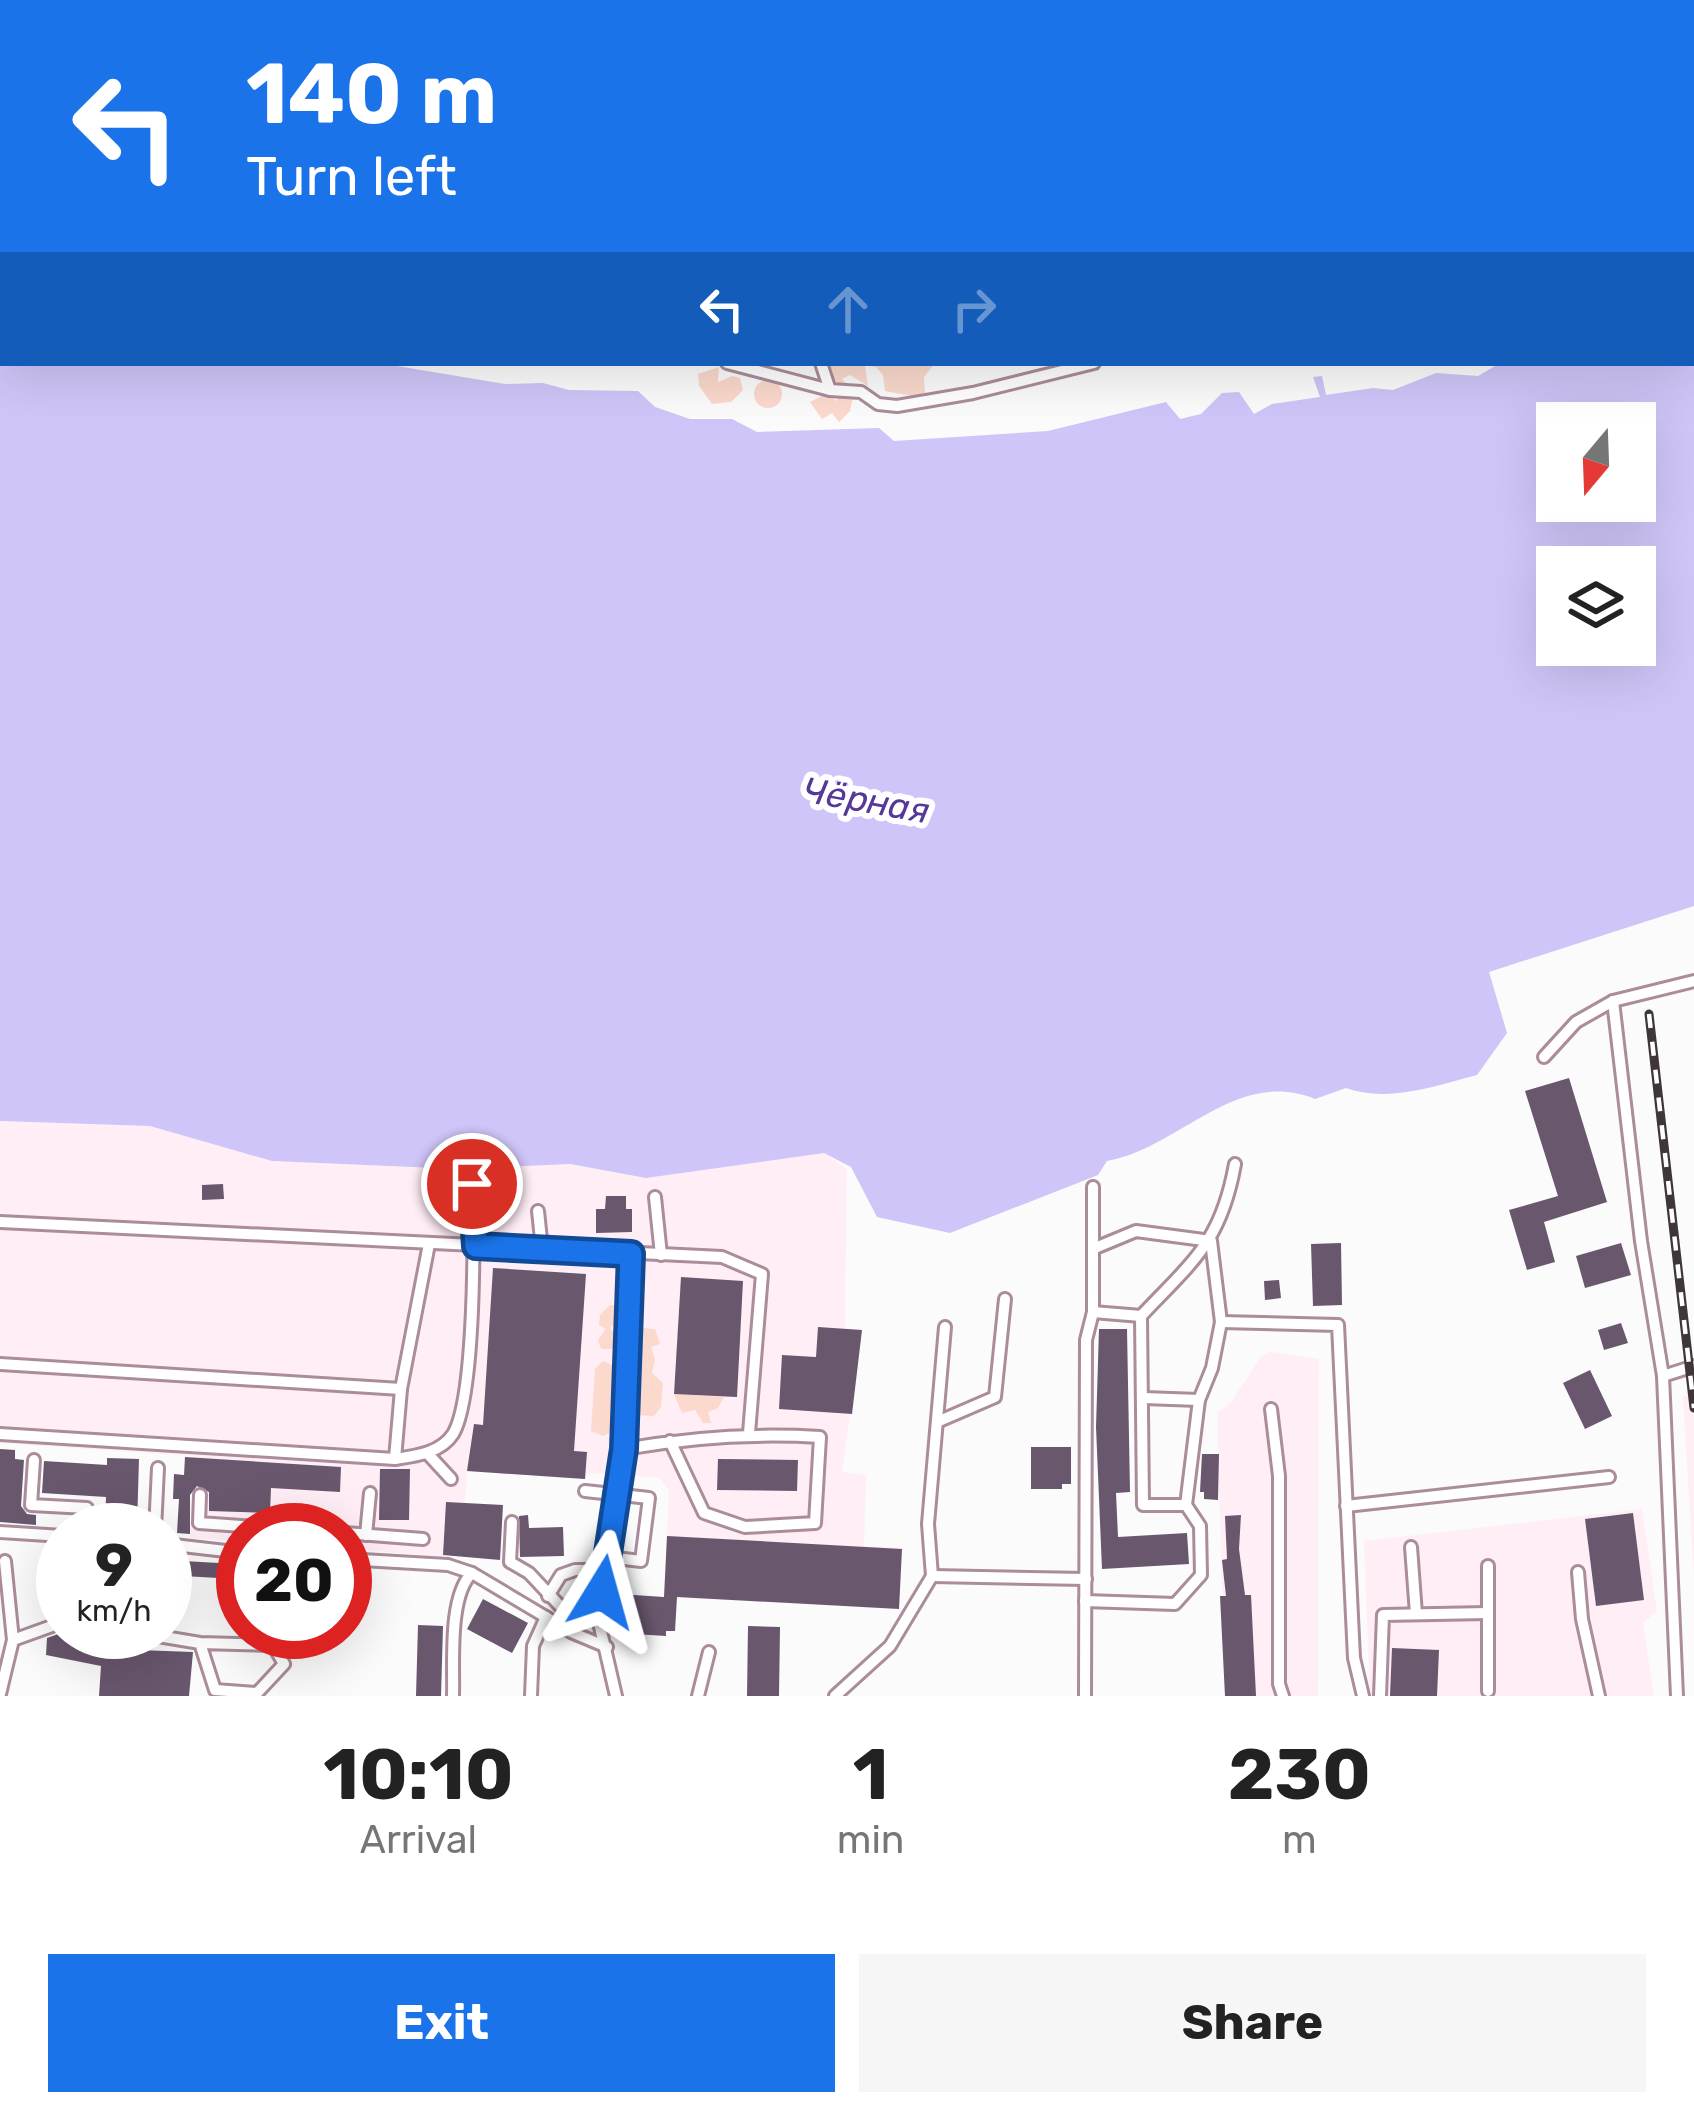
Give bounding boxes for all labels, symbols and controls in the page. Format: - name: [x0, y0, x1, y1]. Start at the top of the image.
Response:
- text: 140 m: [246, 44, 497, 144]
- icon: left: [48, 48, 204, 204]
- text: Turn left: [246, 145, 457, 209]
- icon: left: [689, 276, 755, 342]
- icon: ahead: [815, 276, 881, 342]
- icon: right: [941, 276, 1007, 342]
- north arrow: [1536, 402, 1656, 522]
- map controls: [1536, 402, 1656, 666]
- button: layers: [1536, 546, 1656, 666]
- water label: Чёрная: [799, 768, 933, 832]
- pin: [421, 1133, 523, 1235]
- icon: arrive: [439, 1151, 505, 1217]
- speed limit sign: 20: [216, 1503, 372, 1659]
- position arrow: [539, 1529, 665, 1655]
- text: 9: [95, 1530, 133, 1601]
- text: km/h: [77, 1593, 151, 1629]
- text: 10:10: [323, 1732, 514, 1817]
- text: 1: [853, 1732, 889, 1817]
- text: 230: [1228, 1732, 1371, 1817]
- text: Arrival: [360, 1817, 477, 1863]
- text: min: [837, 1817, 905, 1863]
- text: m: [1282, 1817, 1317, 1863]
- button: Exit: [48, 1954, 835, 2092]
- button: Share: [859, 1954, 1646, 2092]

